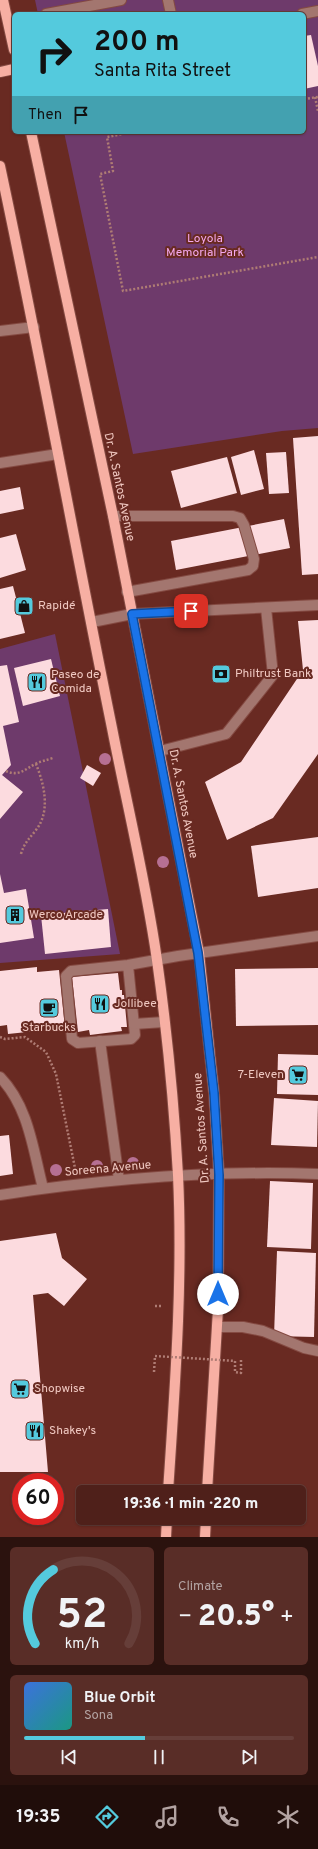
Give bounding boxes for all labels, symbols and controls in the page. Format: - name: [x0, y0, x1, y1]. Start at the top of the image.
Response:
- text: 200 m: [94, 25, 180, 61]
- icon: right: [28, 28, 80, 80]
- text: Santa Rita Street: [94, 60, 231, 83]
- icon: arrive: [70, 104, 92, 126]
- text: Then: [28, 106, 62, 125]
- park label: Loyola Memorial Park: [166, 231, 244, 261]
- street label: Dr. A. Santos Avenue: [100, 431, 138, 543]
- pin: [174, 594, 208, 628]
- shop icon: Rapidé: [13, 595, 35, 617]
- place label: Rapidé: [38, 598, 75, 614]
- icon: arrive: [180, 600, 202, 622]
- bank icon: Philtrust Bank: [210, 663, 232, 685]
- place label: Philtrust Bank: [235, 666, 311, 682]
- place label: Paseo de Comida: [51, 667, 100, 697]
- restaurant icon: Paseo de Comida: [26, 671, 48, 693]
- street label: Dr. A. Santos Avenue: [165, 748, 201, 860]
- building icon: Werco Arcade: [4, 904, 26, 926]
- place label: Werco Arcade: [29, 907, 103, 923]
- restaurant icon: Jollibee: [89, 993, 111, 1015]
- place label: Jollibee: [114, 996, 157, 1012]
- cafe icon: Starbucks: [38, 997, 60, 1019]
- place label: Starbucks: [22, 1020, 76, 1036]
- supermarket icon: 7-Eleven: [287, 1064, 309, 1086]
- place label: 7-Eleven: [238, 1067, 284, 1083]
- street label: Dr. A. Santos Avenue: [190, 1072, 214, 1184]
- street label: Soreena Avenue: [64, 1157, 152, 1181]
- position arrow: [197, 1273, 239, 1315]
- supermarket icon: Shopwise: [9, 1378, 31, 1400]
- place label: Shopwise: [34, 1381, 85, 1397]
- restaurant icon: Shakey's: [24, 1420, 46, 1442]
- place label: Shakey's: [49, 1423, 96, 1439]
- speed limit sign: 60: [12, 1473, 64, 1525]
- text: 19:36 · 1 min · 220 m: [124, 1495, 258, 1514]
- text: Climate: [178, 1579, 223, 1595]
- text: 52: [57, 1590, 107, 1643]
- text: 20.5°: [198, 1599, 274, 1636]
- text: −: [178, 1604, 192, 1631]
- text: +: [280, 1604, 294, 1631]
- text: km/h: [65, 1635, 99, 1653]
- text: Blue Orbit: [84, 1689, 155, 1708]
- text: Sona: [84, 1708, 113, 1724]
- icon: previous: [58, 1746, 80, 1768]
- icon: pause: [148, 1746, 170, 1768]
- icon: next: [238, 1746, 260, 1768]
- icon: directions: [93, 1803, 121, 1831]
- icon: music: [153, 1803, 181, 1831]
- icon: phone: [214, 1803, 242, 1831]
- icon: climate: [274, 1803, 302, 1831]
- text: 19:35: [16, 1806, 61, 1829]

